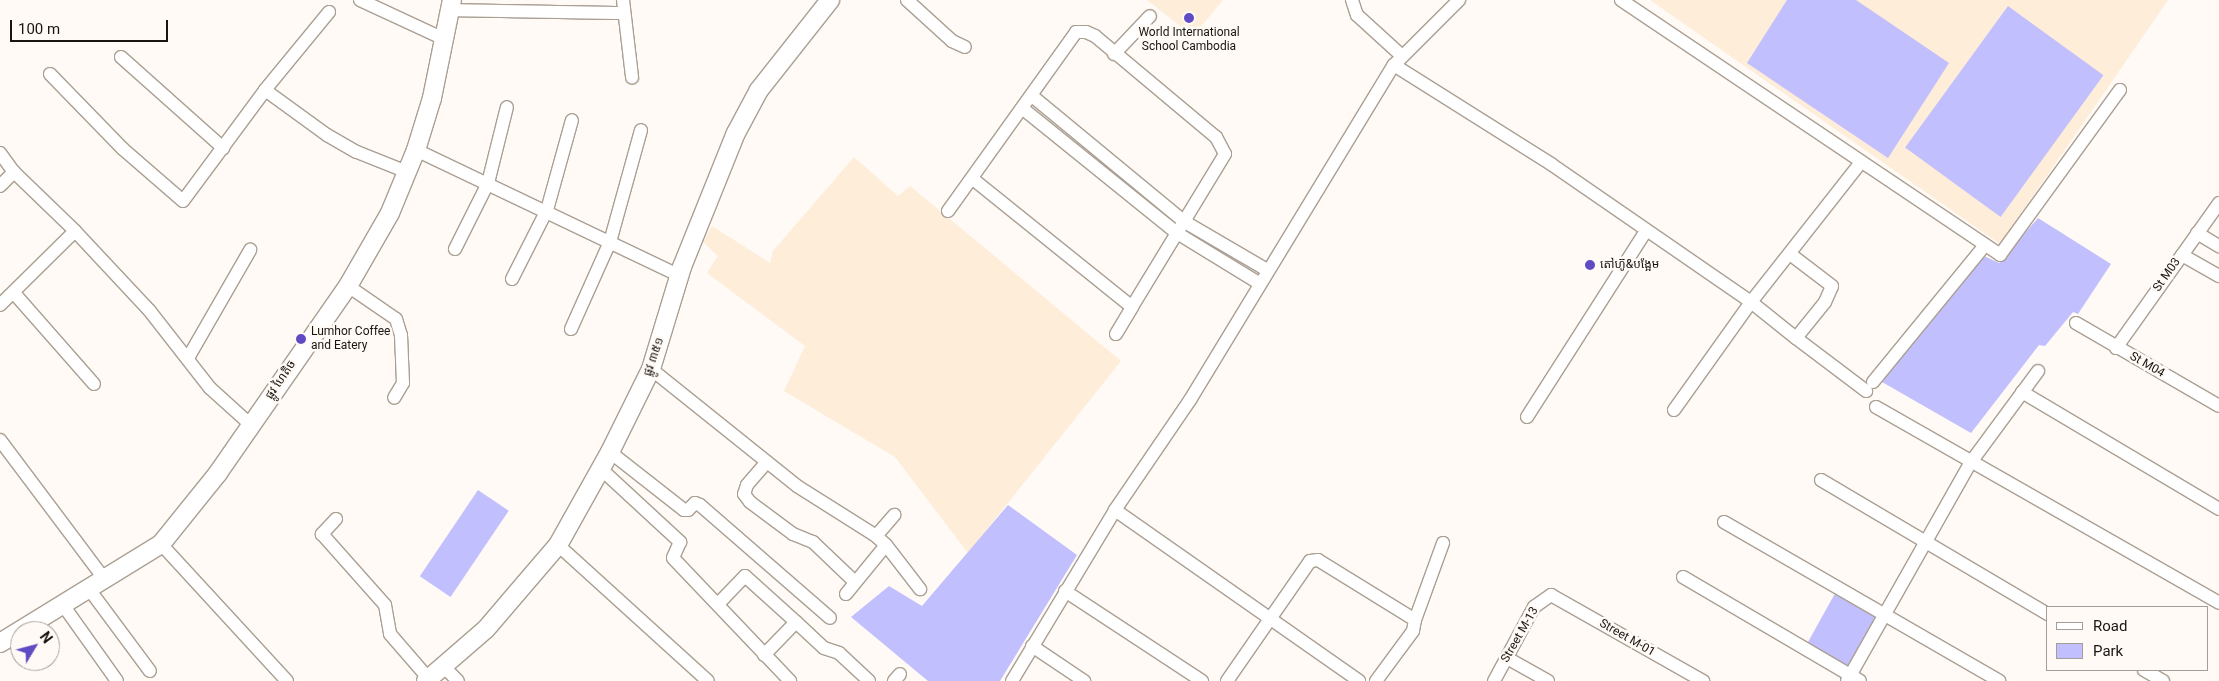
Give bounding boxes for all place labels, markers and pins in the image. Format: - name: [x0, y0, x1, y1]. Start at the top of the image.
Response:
- marker: World International School Cambodia: [1183, 12, 1195, 24]
- place label: World International School Cambodia: [1138, 26, 1240, 54]
- place label: តៅហ៊ូ&បង្អែម: [1600, 258, 1659, 272]
- marker: តៅហ៊ូ&បង្អែម: [1584, 259, 1596, 271]
- place label: Lumhor Coffee and Eatery: [311, 325, 390, 353]
- marker: Lumhor Coffee and Eatery: [295, 333, 307, 345]

